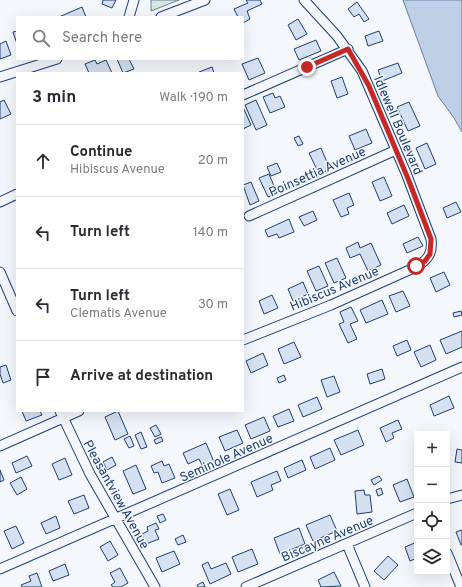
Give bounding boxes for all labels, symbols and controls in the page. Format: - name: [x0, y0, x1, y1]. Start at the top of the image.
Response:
- search box: [16, 16, 244, 60]
- icon: search: [30, 27, 52, 49]
- text: Search here: [62, 29, 142, 48]
- route end: [298, 58, 316, 76]
- street label: Idlewell Boulevard: [369, 74, 425, 178]
- text: 3 min: [32, 87, 76, 109]
- text: Walk · 190 m: [159, 90, 228, 106]
- text: Continue: [70, 143, 132, 162]
- street label: Poinsettia Avenue: [267, 144, 369, 201]
- icon: ahead: [32, 150, 54, 172]
- text: 20 m: [198, 153, 228, 169]
- text: Hibiscus Avenue: [70, 162, 165, 178]
- icon: left: [32, 222, 54, 244]
- text: Turn left: [70, 223, 130, 242]
- text: 140 m: [193, 225, 228, 241]
- route start: [407, 257, 425, 275]
- street label: Hibiscus Avenue: [288, 264, 382, 316]
- text: Turn left: [70, 287, 130, 306]
- icon: left: [32, 294, 54, 316]
- text: 30 m: [198, 297, 228, 313]
- text: Clematis Avenue: [70, 306, 167, 322]
- icon: arrive: [32, 366, 54, 388]
- text: Arrive at destination: [70, 367, 213, 386]
- street label: Seminole Avenue: [178, 431, 276, 487]
- map controls: [414, 431, 450, 575]
- button: +: [414, 431, 450, 467]
- street label: Pleasantview Avenue: [79, 438, 152, 552]
- button: −: [414, 467, 450, 503]
- button: locate: [414, 503, 450, 539]
- street label: Biscayne Avenue: [279, 513, 376, 566]
- button: layers: [414, 539, 450, 575]

